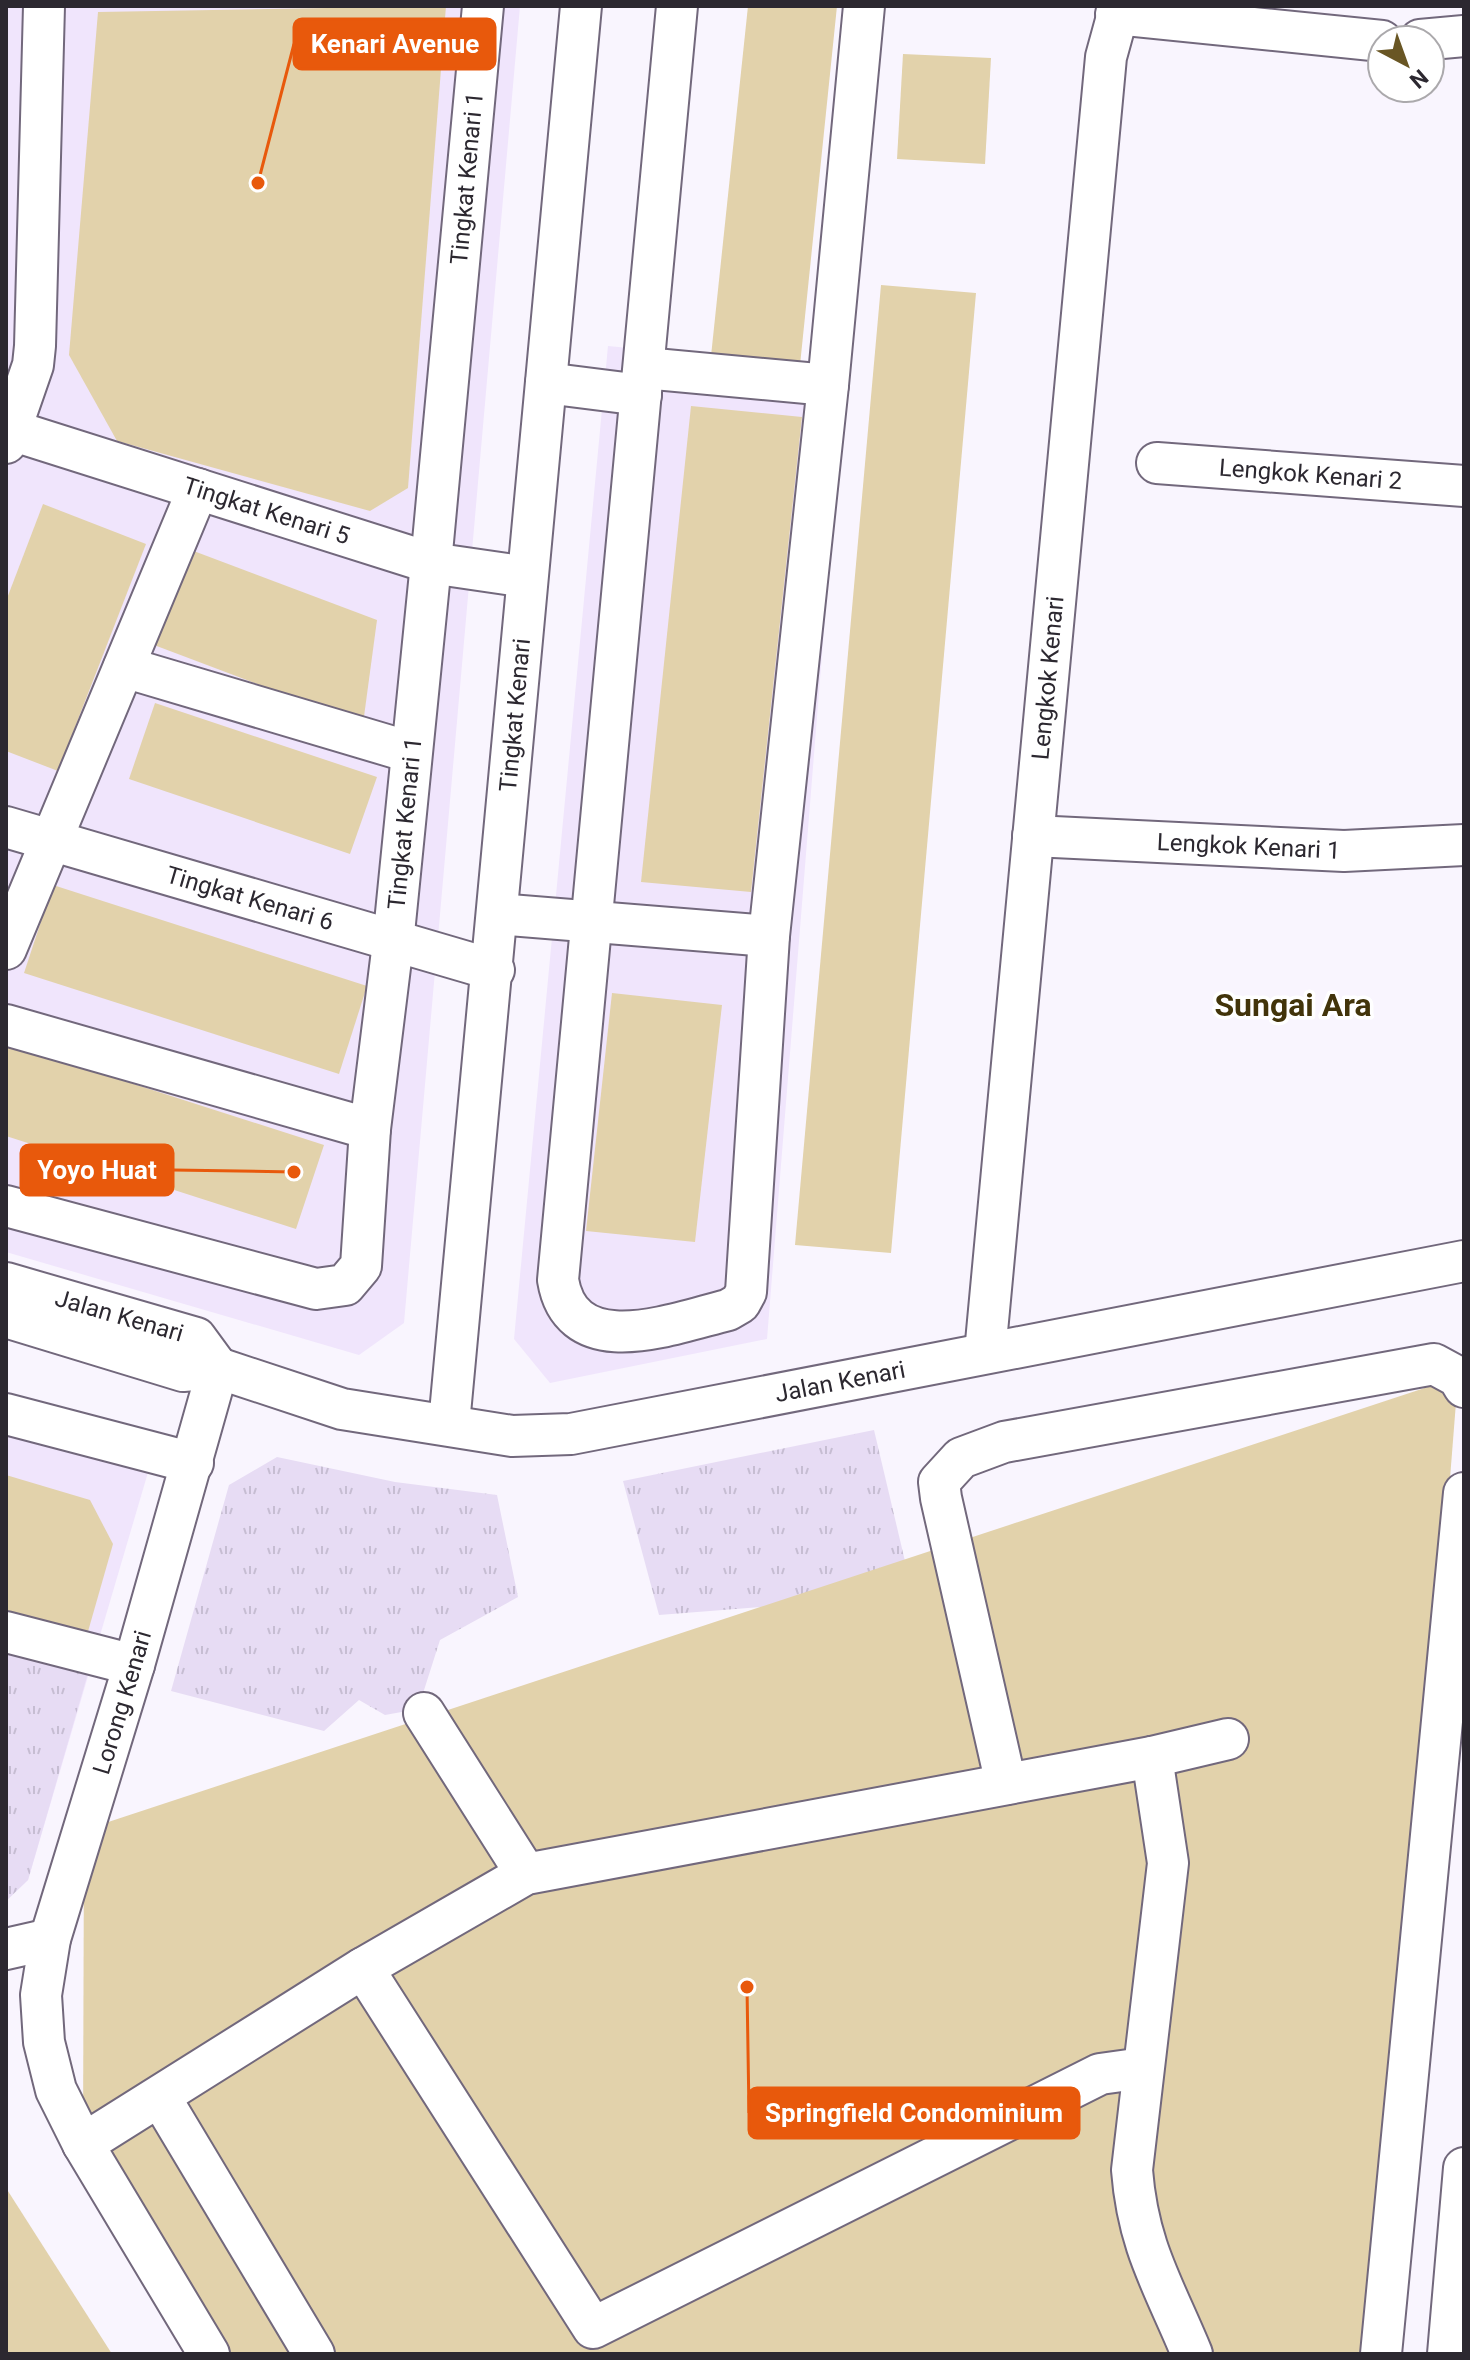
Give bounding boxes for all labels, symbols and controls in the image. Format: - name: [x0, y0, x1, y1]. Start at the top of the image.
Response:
- callout: Kenari Avenue: [294, 19, 495, 69]
- north arrow: [1366, 24, 1446, 104]
- text: Kenari Avenue: [311, 29, 479, 59]
- text: N: [1405, 64, 1433, 93]
- street label: Tingkat Kenari 1: [445, 91, 489, 266]
- street label: Lengkok Kenari 2: [1218, 454, 1403, 495]
- street label: Tingkat Kenari 5: [180, 471, 353, 550]
- street label: Lengkok Kenari: [1026, 595, 1070, 761]
- street label: Tingkat Kenari: [494, 637, 536, 793]
- street label: Tingkat Kenari 1: [382, 736, 428, 911]
- street label: Lengkok Kenari 1: [1156, 828, 1341, 865]
- street label: Tingkat Kenari 6: [163, 861, 337, 936]
- district label: Sungai Ara: [1214, 986, 1372, 1024]
- callout: Yoyo Huat: [21, 1145, 173, 1195]
- text: Yoyo Huat: [37, 1155, 157, 1185]
- street label: Jalan Kenari: [52, 1284, 187, 1348]
- street label: Jalan Kenari: [772, 1356, 908, 1408]
- street label: Lorong Kenari: [87, 1627, 157, 1778]
- callout: Springfield Condominium: [749, 2088, 1079, 2138]
- text: Springfield Condominium: [765, 2098, 1063, 2128]

